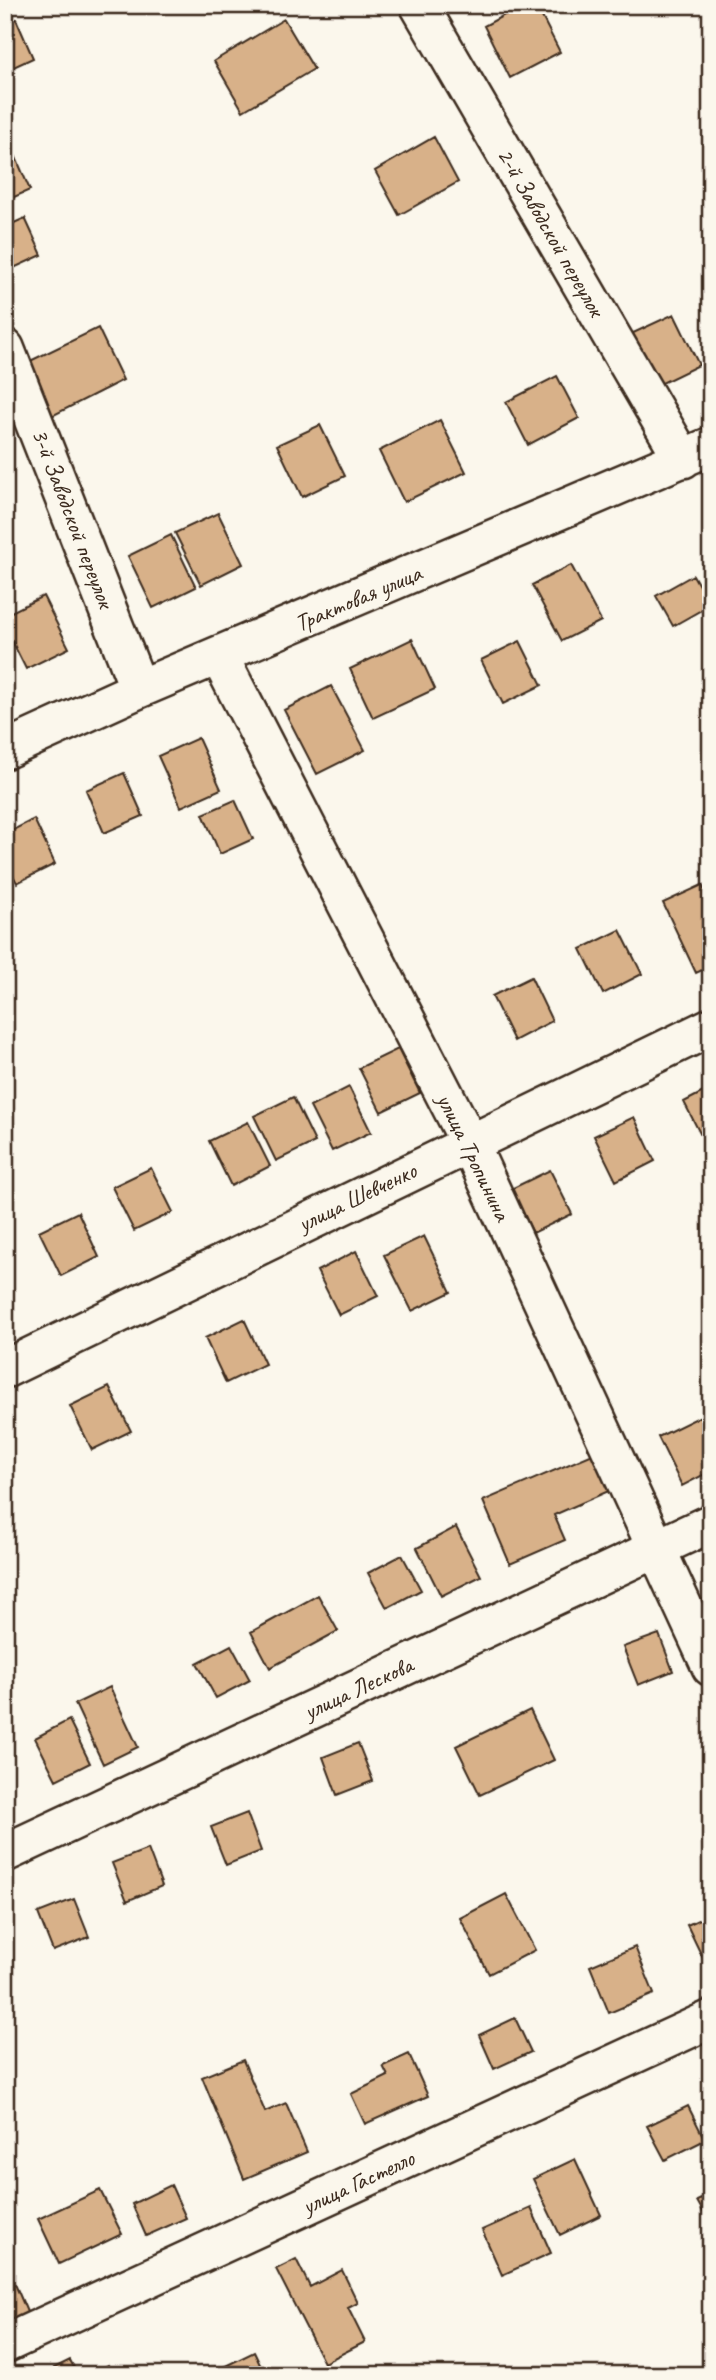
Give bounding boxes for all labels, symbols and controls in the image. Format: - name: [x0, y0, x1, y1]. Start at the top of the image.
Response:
- street label: 2-й Заводской переулок: [491, 142, 613, 324]
- street label: 3-й Заводской переулок: [25, 424, 122, 614]
- street label: Трактовая улица: [290, 557, 427, 638]
- street label: улица Тропинина: [429, 1087, 518, 1227]
- street label: улица Шевченко: [291, 1155, 423, 1239]
- street label: улица Лескова: [297, 1649, 419, 1727]
- street label: улица Гастелло: [295, 2142, 420, 2222]

